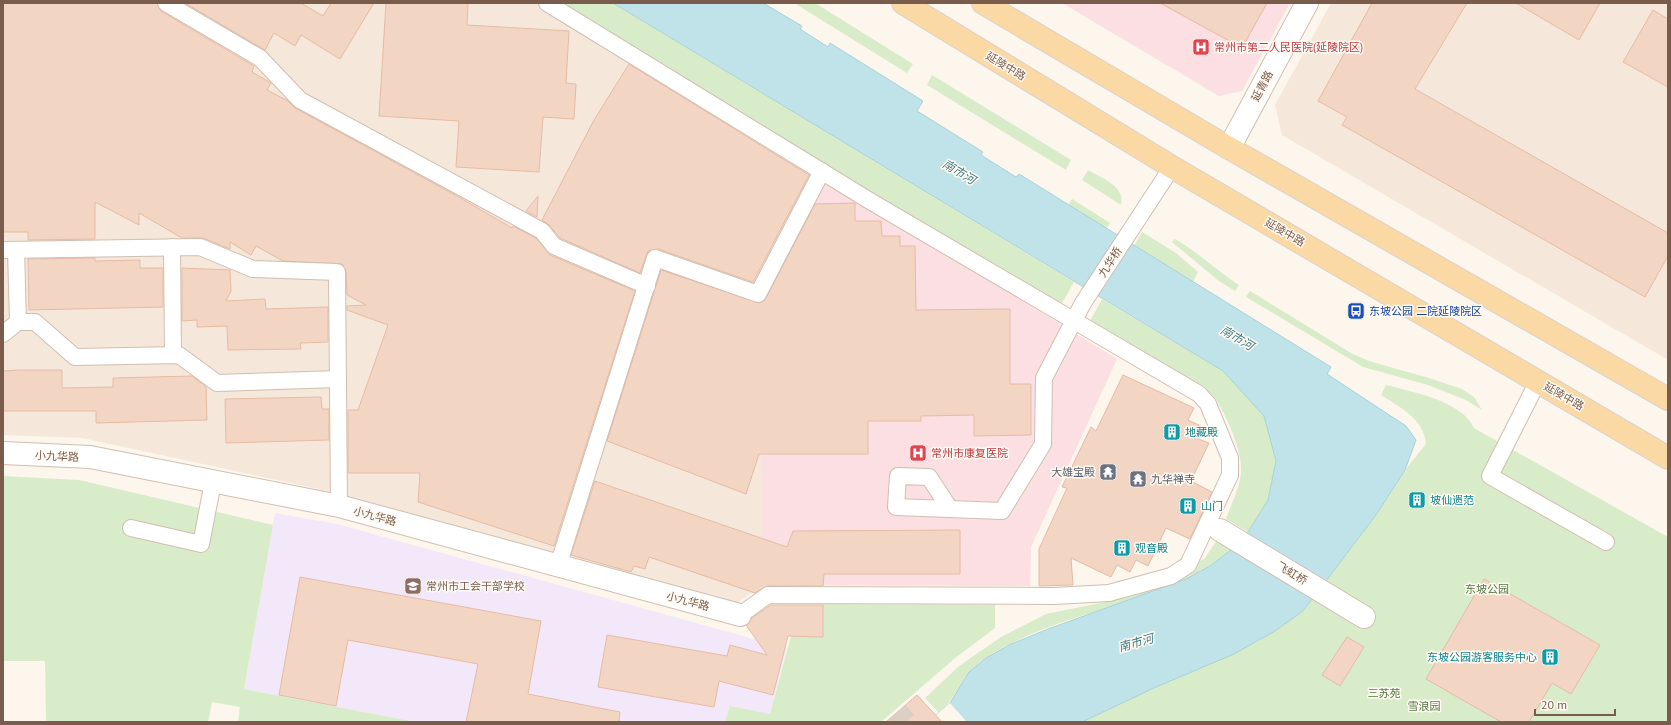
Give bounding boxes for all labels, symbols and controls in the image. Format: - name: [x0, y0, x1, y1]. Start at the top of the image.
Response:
- hospital icon: 常州市第二人民医院(延陵院区): [1191, 37, 1211, 57]
- place label: 常州市第二人民医院(延陵院区): [1214, 40, 1363, 54]
- street label: 延陵中路: [984, 49, 1028, 83]
- street label: 延青路: [1248, 68, 1276, 104]
- water label: 南市河: [940, 156, 980, 188]
- street label: 延陵中路: [1262, 215, 1308, 249]
- street label: 九华桥: [1095, 244, 1125, 280]
- bus stop icon: 东坡公园 二院延陵院区: [1346, 301, 1366, 321]
- place label: 东坡公园 二院延陵院区: [1369, 304, 1482, 318]
- water label: 南市河: [1218, 322, 1258, 354]
- street label: 延陵中路: [1541, 379, 1587, 413]
- building icon: 地藏殿: [1162, 422, 1182, 442]
- place label: 地藏殿: [1185, 425, 1218, 439]
- hospital icon: 常州市康复医院: [908, 443, 928, 463]
- place label: 常州市康复医院: [931, 446, 1008, 460]
- street label: 小九华路: [35, 448, 79, 464]
- temple icon: 大雄宝殿: [1098, 462, 1118, 482]
- place label: 大雄宝殿: [1051, 465, 1095, 479]
- temple icon: 九华禅寺: [1128, 469, 1148, 489]
- place label: 九华禅寺: [1151, 472, 1195, 486]
- building icon: 坡仙遗范: [1407, 490, 1427, 510]
- place label: 坡仙遗范: [1430, 493, 1474, 507]
- building icon: 山门: [1178, 496, 1198, 516]
- place label: 山门: [1201, 499, 1223, 513]
- street label: 小九华路: [352, 504, 398, 528]
- building icon: 观音殿: [1112, 538, 1132, 558]
- place label: 观音殿: [1135, 541, 1168, 555]
- street label: 飞虹桥: [1274, 559, 1310, 587]
- school or university icon: 常州市工会干部学校: [403, 576, 423, 596]
- place label: 常州市工会干部学校: [426, 579, 525, 593]
- park label: 东坡公园: [1465, 582, 1509, 596]
- street label: 小九华路: [665, 589, 711, 613]
- water label: 南市河: [1116, 630, 1157, 655]
- building icon: 东坡公园游客服务中心: [1540, 647, 1560, 667]
- place label: 东坡公园游客服务中心: [1427, 650, 1537, 664]
- park label: 三苏苑: [1368, 686, 1401, 700]
- scale bar: [1535, 691, 1615, 717]
- text: 20 m: [1541, 697, 1567, 712]
- park label: 雪浪园: [1408, 699, 1441, 713]

